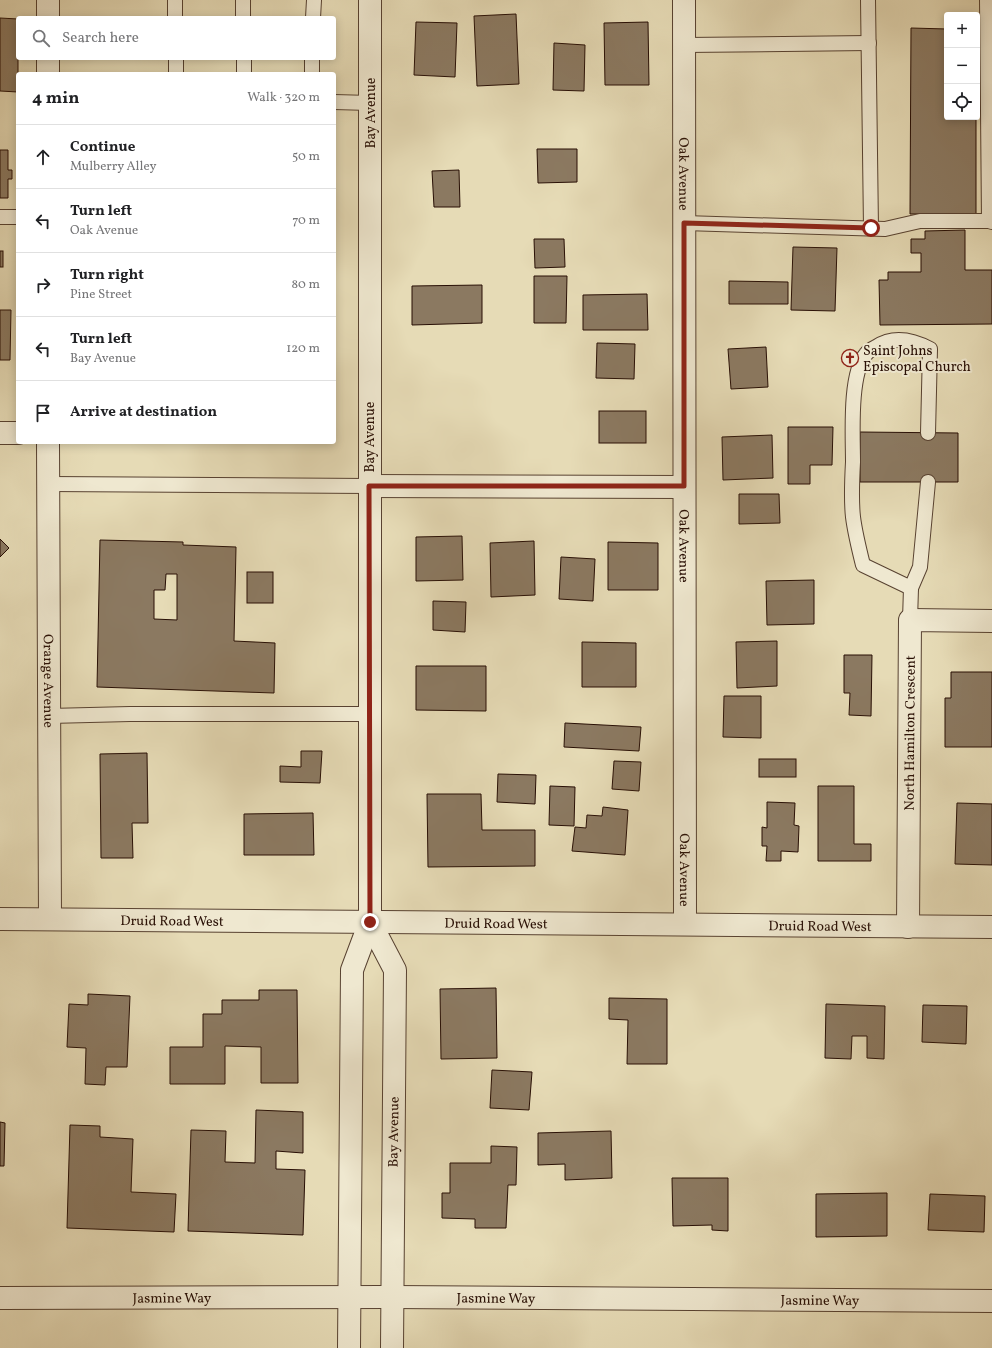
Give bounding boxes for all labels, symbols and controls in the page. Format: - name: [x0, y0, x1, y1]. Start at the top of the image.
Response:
- map controls: [944, 12, 980, 120]
- button: +: [944, 12, 980, 48]
- search box: [16, 16, 336, 60]
- icon: search: [30, 27, 52, 49]
- text: Search here: [62, 28, 139, 49]
- button: −: [944, 48, 980, 84]
- street label: Bay Avenue: [362, 77, 381, 149]
- button: locate: [944, 84, 980, 120]
- text: 4 min: [32, 87, 79, 110]
- text: Walk · 320 m: [247, 89, 320, 107]
- text: Continue: [70, 137, 135, 158]
- street label: Oak Avenue: [673, 137, 692, 211]
- icon: ahead: [32, 146, 54, 168]
- text: 50 m: [292, 148, 320, 166]
- text: Mulberry Alley: [70, 158, 156, 176]
- text: Turn left: [70, 201, 132, 222]
- icon: left: [32, 210, 54, 232]
- text: 70 m: [292, 212, 320, 230]
- route start: [862, 219, 880, 237]
- text: Oak Avenue: [70, 222, 138, 240]
- text: Turn right: [70, 265, 144, 286]
- icon: right: [32, 274, 54, 296]
- text: 80 m: [291, 276, 320, 294]
- text: Pine Street: [70, 286, 132, 304]
- text: Turn left: [70, 329, 132, 350]
- icon: left: [32, 338, 54, 360]
- text: 120 m: [286, 340, 320, 358]
- place label: Saint Johns Episcopal Church: [863, 342, 971, 377]
- church icon: Saint Johns Episcopal Church: [840, 348, 860, 368]
- text: Bay Avenue: [70, 350, 136, 368]
- street label: Bay Avenue: [361, 401, 380, 473]
- icon: arrive: [32, 402, 54, 424]
- text: Arrive at destination: [70, 402, 217, 423]
- street label: Oak Avenue: [674, 509, 693, 583]
- street label: Orange Avenue: [38, 634, 57, 728]
- street label: North Hamilton Crescent: [901, 655, 921, 811]
- street label: Oak Avenue: [674, 833, 693, 907]
- street label: Druid Road West: [120, 912, 224, 932]
- route end: [361, 913, 379, 931]
- street label: Druid Road West: [444, 915, 548, 934]
- street label: Druid Road West: [768, 917, 872, 937]
- street label: Bay Avenue: [384, 1096, 405, 1168]
- street label: Jasmine Way: [133, 1289, 212, 1309]
- street label: Jasmine Way: [457, 1289, 536, 1309]
- street label: Jasmine Way: [781, 1292, 860, 1311]

